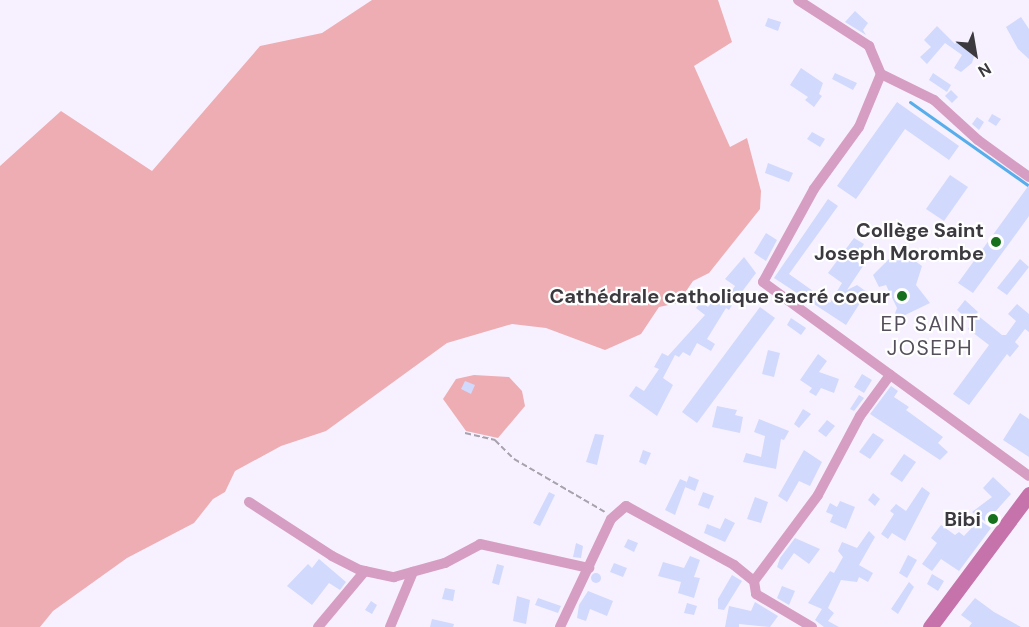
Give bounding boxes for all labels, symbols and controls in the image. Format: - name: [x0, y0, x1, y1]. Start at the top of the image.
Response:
- north arrow: [945, 24, 1005, 84]
- text: N: [974, 58, 995, 82]
- place label: Collège Saint Joseph Morombe: [814, 219, 984, 266]
- marker: Collège Saint Joseph Morombe: [989, 235, 1003, 249]
- place label: Cathédrale catholique sacré coeur: [549, 284, 890, 308]
- marker: Cathédrale catholique sacré coeur: [895, 289, 909, 303]
- district label: EP SAINT JOSEPH: [881, 311, 979, 361]
- place label: Bibi: [944, 507, 981, 531]
- marker: Bibi: [986, 512, 1000, 526]

